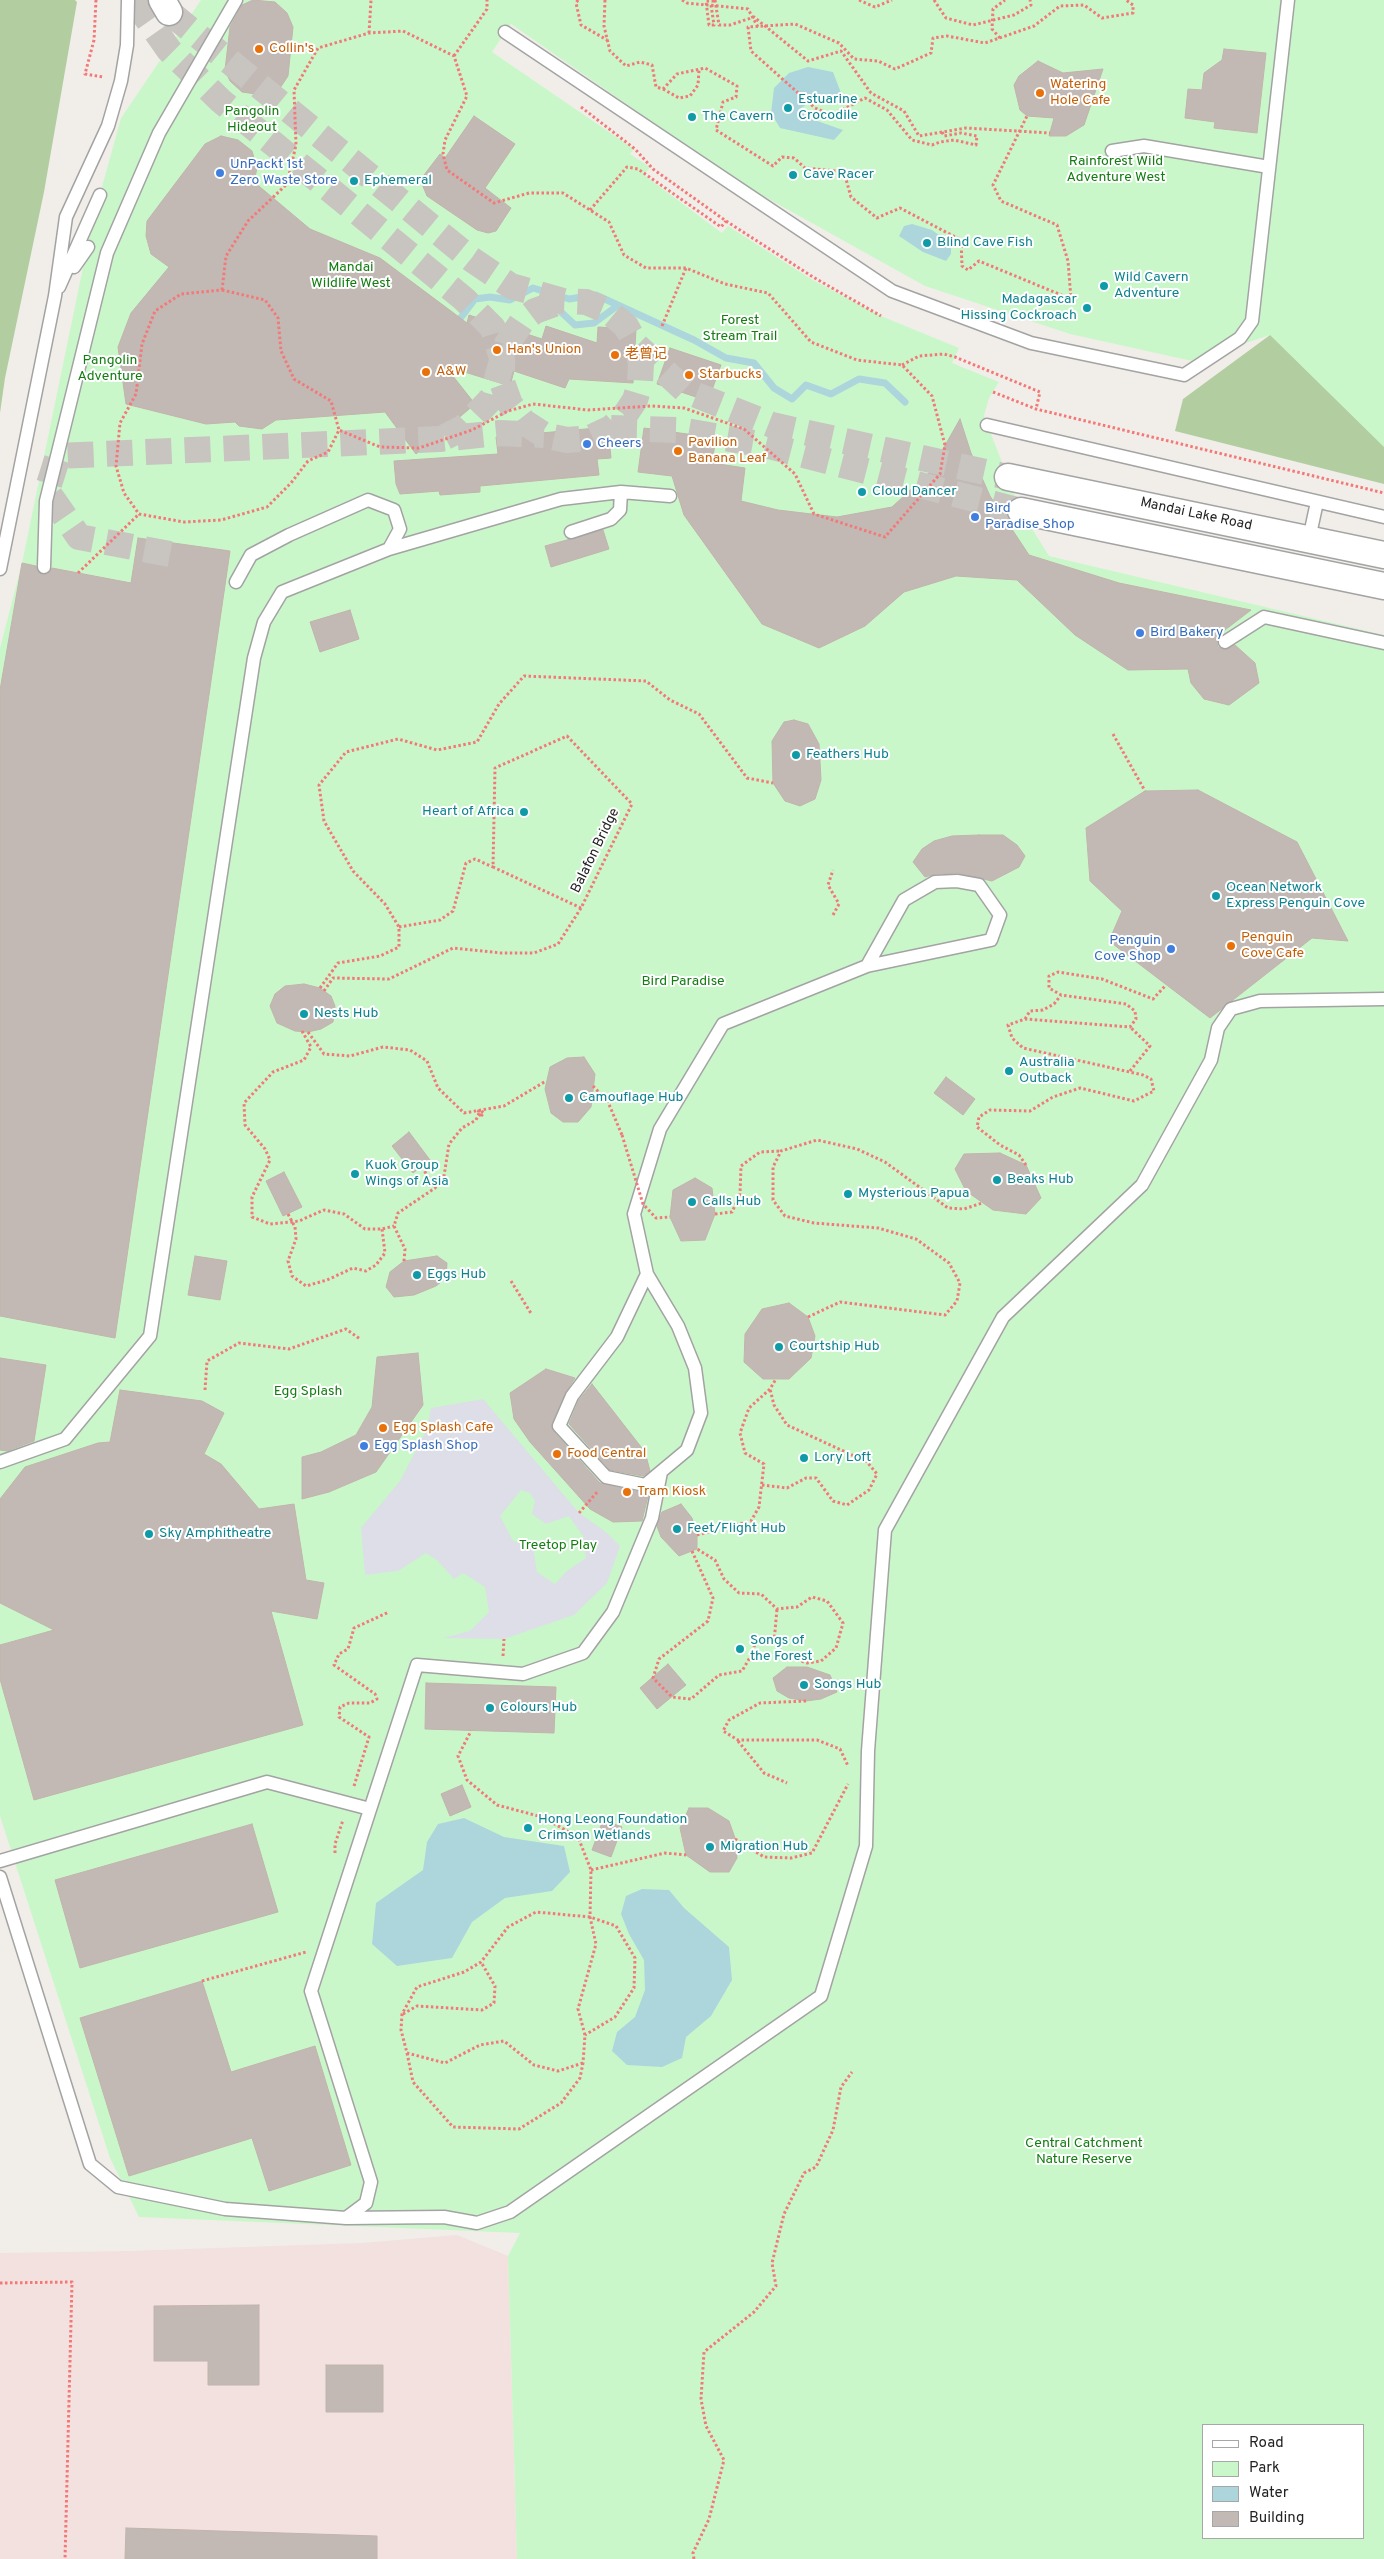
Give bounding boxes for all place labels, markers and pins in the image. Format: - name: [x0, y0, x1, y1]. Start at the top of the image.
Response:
- place label: Collin's: [269, 41, 314, 57]
- marker: Collin's: [253, 43, 265, 55]
- place label: Watering Hole Cafe: [1050, 77, 1110, 110]
- marker: Watering Hole Cafe: [1034, 87, 1046, 99]
- place label: Estuarine Crocodile: [798, 92, 858, 124]
- marker: Estuarine Crocodile: [782, 102, 794, 114]
- place label: The Cavern: [702, 109, 773, 125]
- marker: The Cavern: [686, 111, 698, 123]
- place label: UnPackt 1st Zero Waste Store: [230, 157, 338, 190]
- marker: UnPackt 1st Zero Waste Store: [214, 167, 226, 179]
- place label: Cave Racer: [803, 167, 874, 183]
- marker: Cave Racer: [787, 169, 799, 181]
- place label: Ephemeral: [364, 173, 432, 189]
- marker: Ephemeral: [348, 175, 360, 187]
- place label: Blind Cave Fish: [937, 235, 1033, 251]
- marker: Blind Cave Fish: [921, 237, 933, 249]
- place label: Wild Cavern Adventure: [1114, 270, 1189, 302]
- marker: Wild Cavern Adventure: [1098, 280, 1110, 292]
- place label: Madagascar Hissing Cockroach: [960, 292, 1077, 324]
- marker: Madagascar Hissing Cockroach: [1081, 302, 1093, 314]
- place label: Han's Union: [507, 342, 581, 358]
- marker: Han's Union: [491, 344, 503, 356]
- place label: 老曾记: [625, 347, 667, 363]
- marker: 老曾记: [609, 349, 621, 361]
- place label: A&W: [436, 364, 467, 380]
- marker: A&W: [420, 366, 432, 378]
- place label: Starbucks: [699, 367, 762, 383]
- marker: Starbucks: [683, 369, 695, 381]
- place label: Pavilion Banana Leaf: [688, 435, 766, 468]
- place label: Cheers: [597, 436, 641, 452]
- marker: Cheers: [581, 438, 593, 450]
- marker: Pavilion Banana Leaf: [672, 445, 684, 457]
- place label: Cloud Dancer: [872, 484, 957, 500]
- marker: Cloud Dancer: [856, 486, 868, 498]
- place label: Bird Paradise Shop: [985, 501, 1075, 534]
- marker: Bird Paradise Shop: [969, 511, 981, 523]
- place label: Bird Bakery: [1150, 625, 1223, 641]
- marker: Bird Bakery: [1134, 627, 1146, 639]
- place label: Feathers Hub: [806, 747, 889, 763]
- marker: Feathers Hub: [790, 749, 802, 761]
- place label: Heart of Africa: [422, 804, 514, 820]
- marker: Heart of Africa: [518, 806, 530, 818]
- place label: Ocean Network Express Penguin Cove: [1226, 880, 1365, 912]
- marker: Ocean Network Express Penguin Cove: [1210, 890, 1222, 902]
- place label: Penguin Cove Cafe: [1241, 930, 1304, 962]
- place label: Penguin Cove Shop: [1094, 933, 1161, 966]
- marker: Penguin Cove Cafe: [1225, 940, 1237, 952]
- marker: Penguin Cove Shop: [1165, 943, 1177, 955]
- place label: Nests Hub: [314, 1006, 378, 1022]
- marker: Nests Hub: [298, 1008, 310, 1020]
- place label: Australia Outback: [1019, 1055, 1075, 1088]
- marker: Australia Outback: [1003, 1065, 1015, 1077]
- place label: Camouflage Hub: [579, 1090, 683, 1106]
- marker: Camouflage Hub: [563, 1092, 575, 1104]
- place label: Kuok Group Wings of Asia: [365, 1158, 449, 1190]
- marker: Kuok Group Wings of Asia: [349, 1168, 361, 1180]
- place label: Beaks Hub: [1007, 1172, 1074, 1188]
- marker: Beaks Hub: [991, 1174, 1003, 1186]
- place label: Mysterious Papua: [858, 1186, 969, 1202]
- marker: Mysterious Papua: [842, 1188, 854, 1200]
- place label: Calls Hub: [702, 1194, 761, 1210]
- marker: Calls Hub: [686, 1196, 698, 1208]
- place label: Eggs Hub: [427, 1267, 486, 1283]
- marker: Eggs Hub: [411, 1269, 423, 1281]
- place label: Courtship Hub: [789, 1339, 879, 1355]
- marker: Courtship Hub: [773, 1341, 785, 1353]
- place label: Egg Splash Cafe: [393, 1420, 493, 1436]
- marker: Egg Splash Cafe: [377, 1422, 389, 1434]
- place label: Egg Splash Shop: [374, 1438, 478, 1454]
- marker: Egg Splash Shop: [358, 1440, 370, 1452]
- place label: Food Central: [567, 1446, 646, 1462]
- marker: Food Central: [551, 1448, 563, 1460]
- place label: Lory Loft: [814, 1450, 871, 1466]
- marker: Lory Loft: [798, 1452, 810, 1464]
- place label: Tram Kiosk: [637, 1484, 706, 1500]
- marker: Tram Kiosk: [621, 1486, 633, 1498]
- place label: Feet/Flight Hub: [687, 1521, 786, 1537]
- marker: Feet/Flight Hub: [671, 1523, 683, 1535]
- place label: Sky Amphitheatre: [159, 1526, 271, 1542]
- marker: Sky Amphitheatre: [143, 1528, 155, 1540]
- place label: Songs of the Forest: [750, 1633, 813, 1665]
- marker: Songs of the Forest: [734, 1643, 746, 1655]
- place label: Songs Hub: [814, 1677, 881, 1693]
- marker: Songs Hub: [798, 1679, 810, 1691]
- place label: Colours Hub: [500, 1700, 577, 1716]
- marker: Colours Hub: [484, 1702, 496, 1714]
- place label: Hong Leong Foundation Crimson Wetlands: [538, 1812, 687, 1844]
- marker: Hong Leong Foundation Crimson Wetlands: [522, 1822, 534, 1834]
- place label: Migration Hub: [720, 1839, 808, 1855]
- marker: Migration Hub: [704, 1841, 716, 1853]

